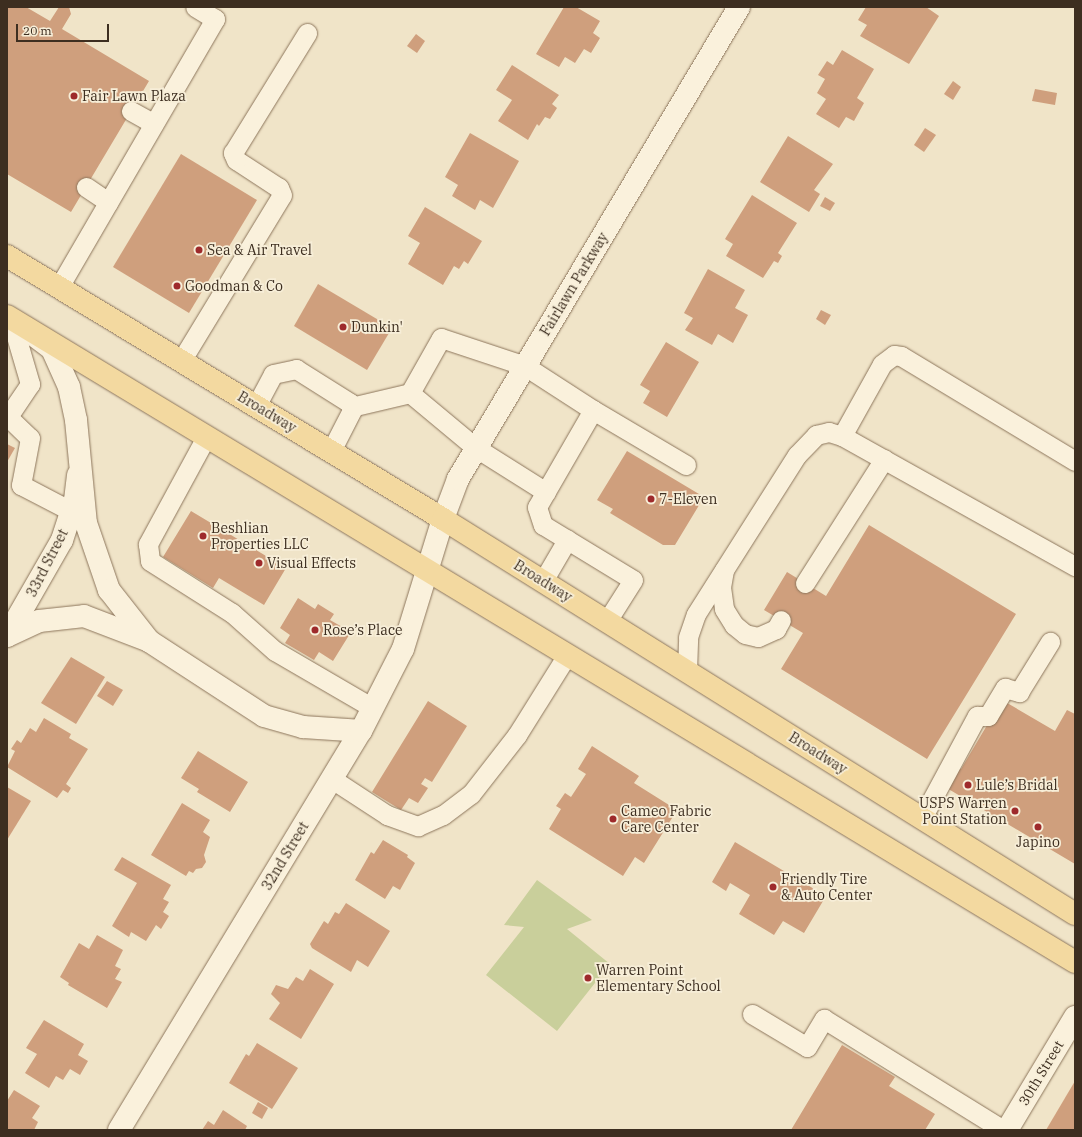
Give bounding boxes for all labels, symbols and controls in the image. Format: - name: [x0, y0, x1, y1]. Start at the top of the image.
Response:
- scale bar: [18, 16, 111, 42]
- text: 20 m: [23, 23, 52, 38]
- place label: Fair Lawn Plaza: [82, 88, 186, 104]
- marker: Fair Lawn Plaza: [69, 91, 79, 101]
- street label: Fairlawn Parkway: [537, 229, 611, 339]
- place label: Sea & Air Travel: [207, 242, 312, 258]
- marker: Sea & Air Travel: [194, 245, 204, 255]
- place label: Goodman & Co: [185, 278, 283, 294]
- marker: Goodman & Co: [172, 281, 182, 291]
- place label: Dunkin': [351, 319, 403, 335]
- marker: Dunkin': [338, 322, 348, 332]
- street label: Broadway: [235, 388, 299, 436]
- place label: 7-Eleven: [659, 491, 717, 507]
- marker: 7-Eleven: [646, 494, 656, 504]
- place label: Beshlian Properties LLC: [211, 520, 309, 552]
- street label: 33rd Street: [23, 526, 71, 600]
- marker: Beshlian Properties LLC: [198, 531, 208, 541]
- place label: Visual Effects: [267, 555, 356, 571]
- street label: Broadway: [511, 557, 575, 605]
- marker: Visual Effects: [254, 558, 264, 568]
- place label: Rose’s Place: [323, 622, 402, 638]
- marker: Rose’s Place: [310, 625, 320, 635]
- street label: Broadway: [786, 729, 850, 777]
- place label: Lule’s Bridal: [976, 777, 1058, 793]
- marker: Lule’s Bridal: [963, 780, 973, 790]
- place label: USPS Warren Point Station: [919, 795, 1007, 828]
- place label: Cameo Fabric Care Center: [621, 803, 711, 836]
- marker: USPS Warren Point Station: [1010, 806, 1020, 816]
- marker: Cameo Fabric Care Center: [608, 814, 618, 824]
- street label: 32nd Street: [258, 819, 312, 893]
- marker: Japino: [1033, 822, 1043, 832]
- place label: Japino: [1016, 834, 1060, 850]
- place label: Friendly Tire & Auto Center: [781, 871, 872, 904]
- marker: Friendly Tire & Auto Center: [768, 882, 778, 892]
- place label: Warren Point Elementary School: [596, 962, 721, 994]
- marker: Warren Point Elementary School: [583, 973, 593, 983]
- street label: 30th Street: [1015, 1037, 1067, 1109]

